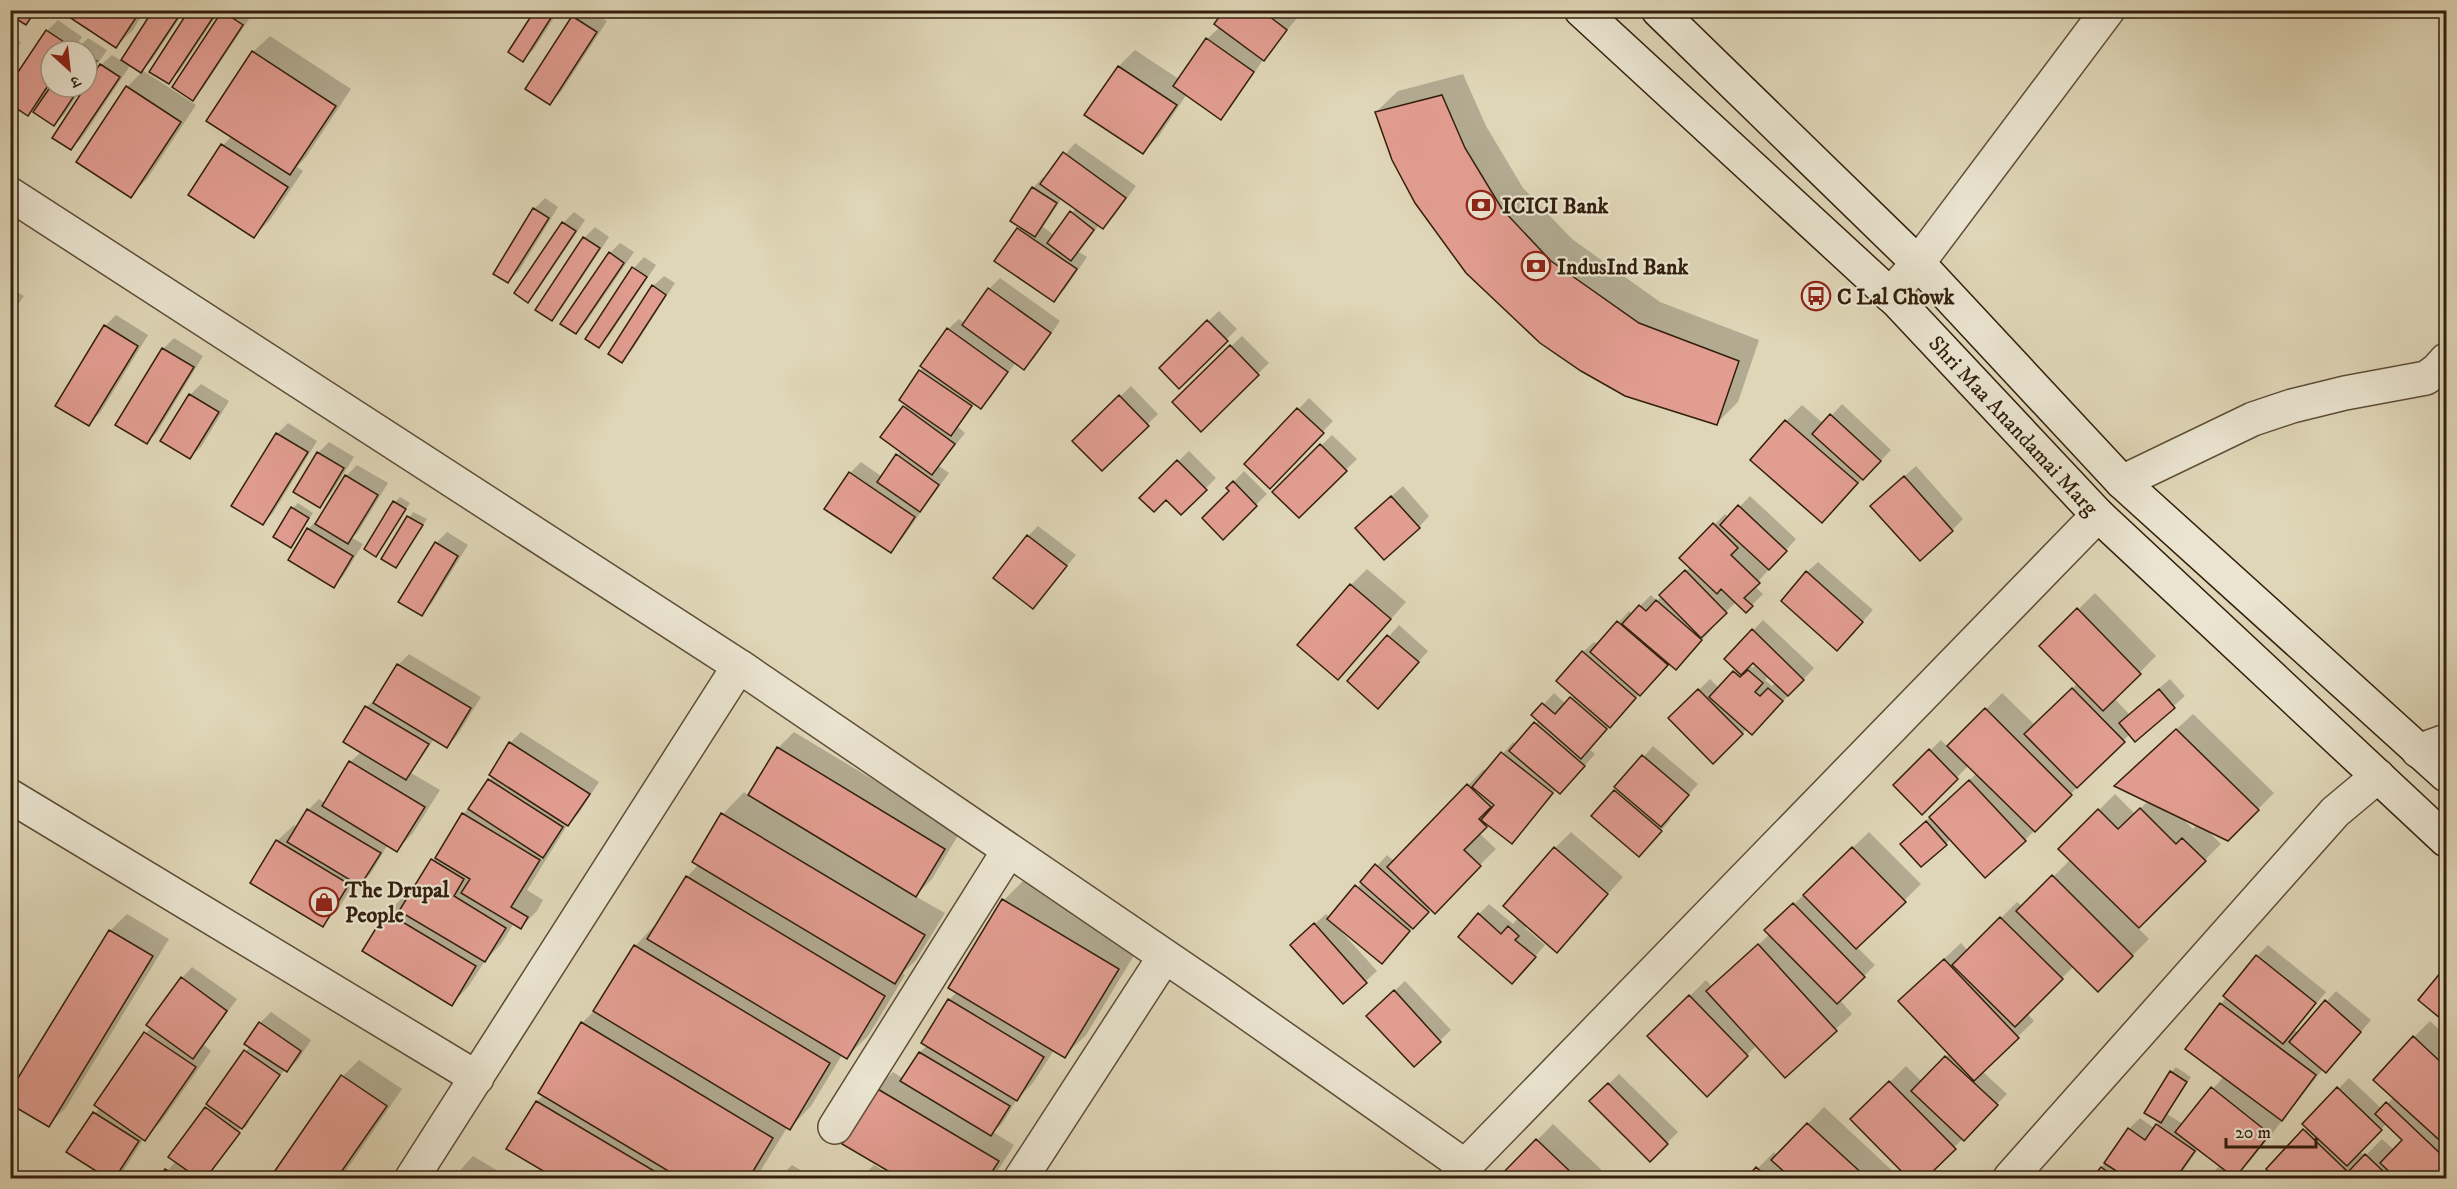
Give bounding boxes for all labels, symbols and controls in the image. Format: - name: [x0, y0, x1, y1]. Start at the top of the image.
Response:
- north arrow: [39, 39, 99, 99]
- text: उ: [66, 70, 84, 93]
- bank icon: ICICI Bank: [1465, 189, 1497, 221]
- place label: ICICI Bank: [1502, 193, 1610, 220]
- bank icon: IndusInd Bank: [1520, 250, 1552, 282]
- place label: IndusInd Bank: [1557, 254, 1689, 281]
- bus stop icon: C Lal Chowk: [1800, 280, 1832, 312]
- place label: C Lal Chowk: [1837, 284, 1955, 311]
- street label: Shri Maa Anandamai Marg: [1922, 330, 2104, 522]
- place label: The Drupal People: [344, 877, 450, 929]
- shop icon: The Drupal People: [308, 886, 340, 918]
- scale bar: [2226, 1111, 2316, 1149]
- text: 20 m: [2235, 1122, 2271, 1144]

